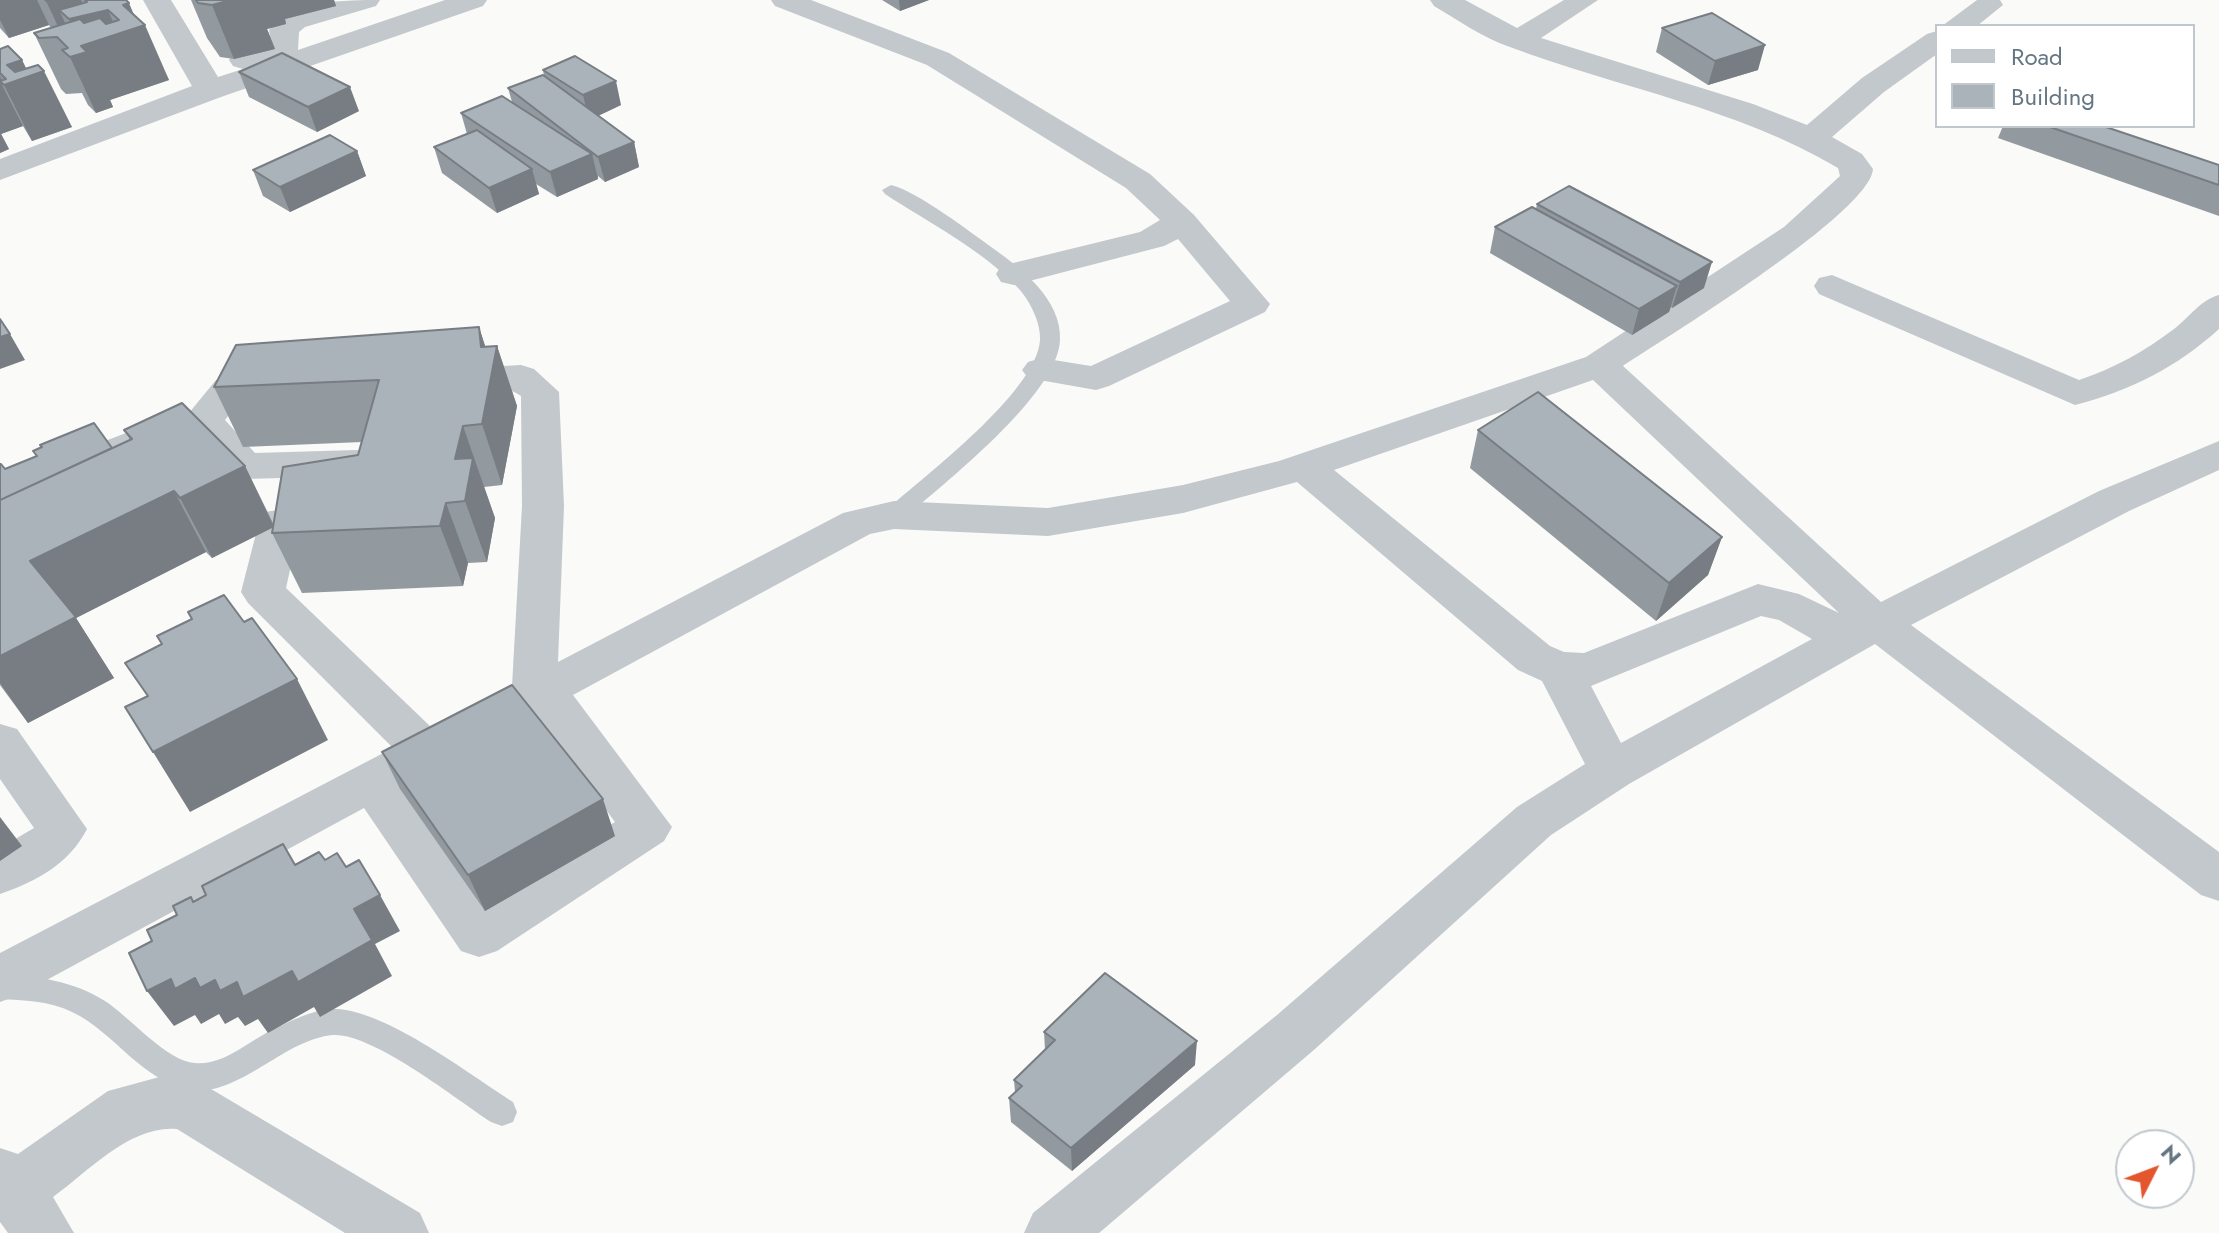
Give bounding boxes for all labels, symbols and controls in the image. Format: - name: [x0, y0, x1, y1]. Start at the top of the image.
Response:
- legend: [1935, 24, 2195, 128]
- text: Road: [2011, 39, 2063, 74]
- text: Building: [2011, 79, 2095, 114]
- north arrow: [2115, 1129, 2195, 1209]
- text: N: [2154, 1137, 2189, 1171]

